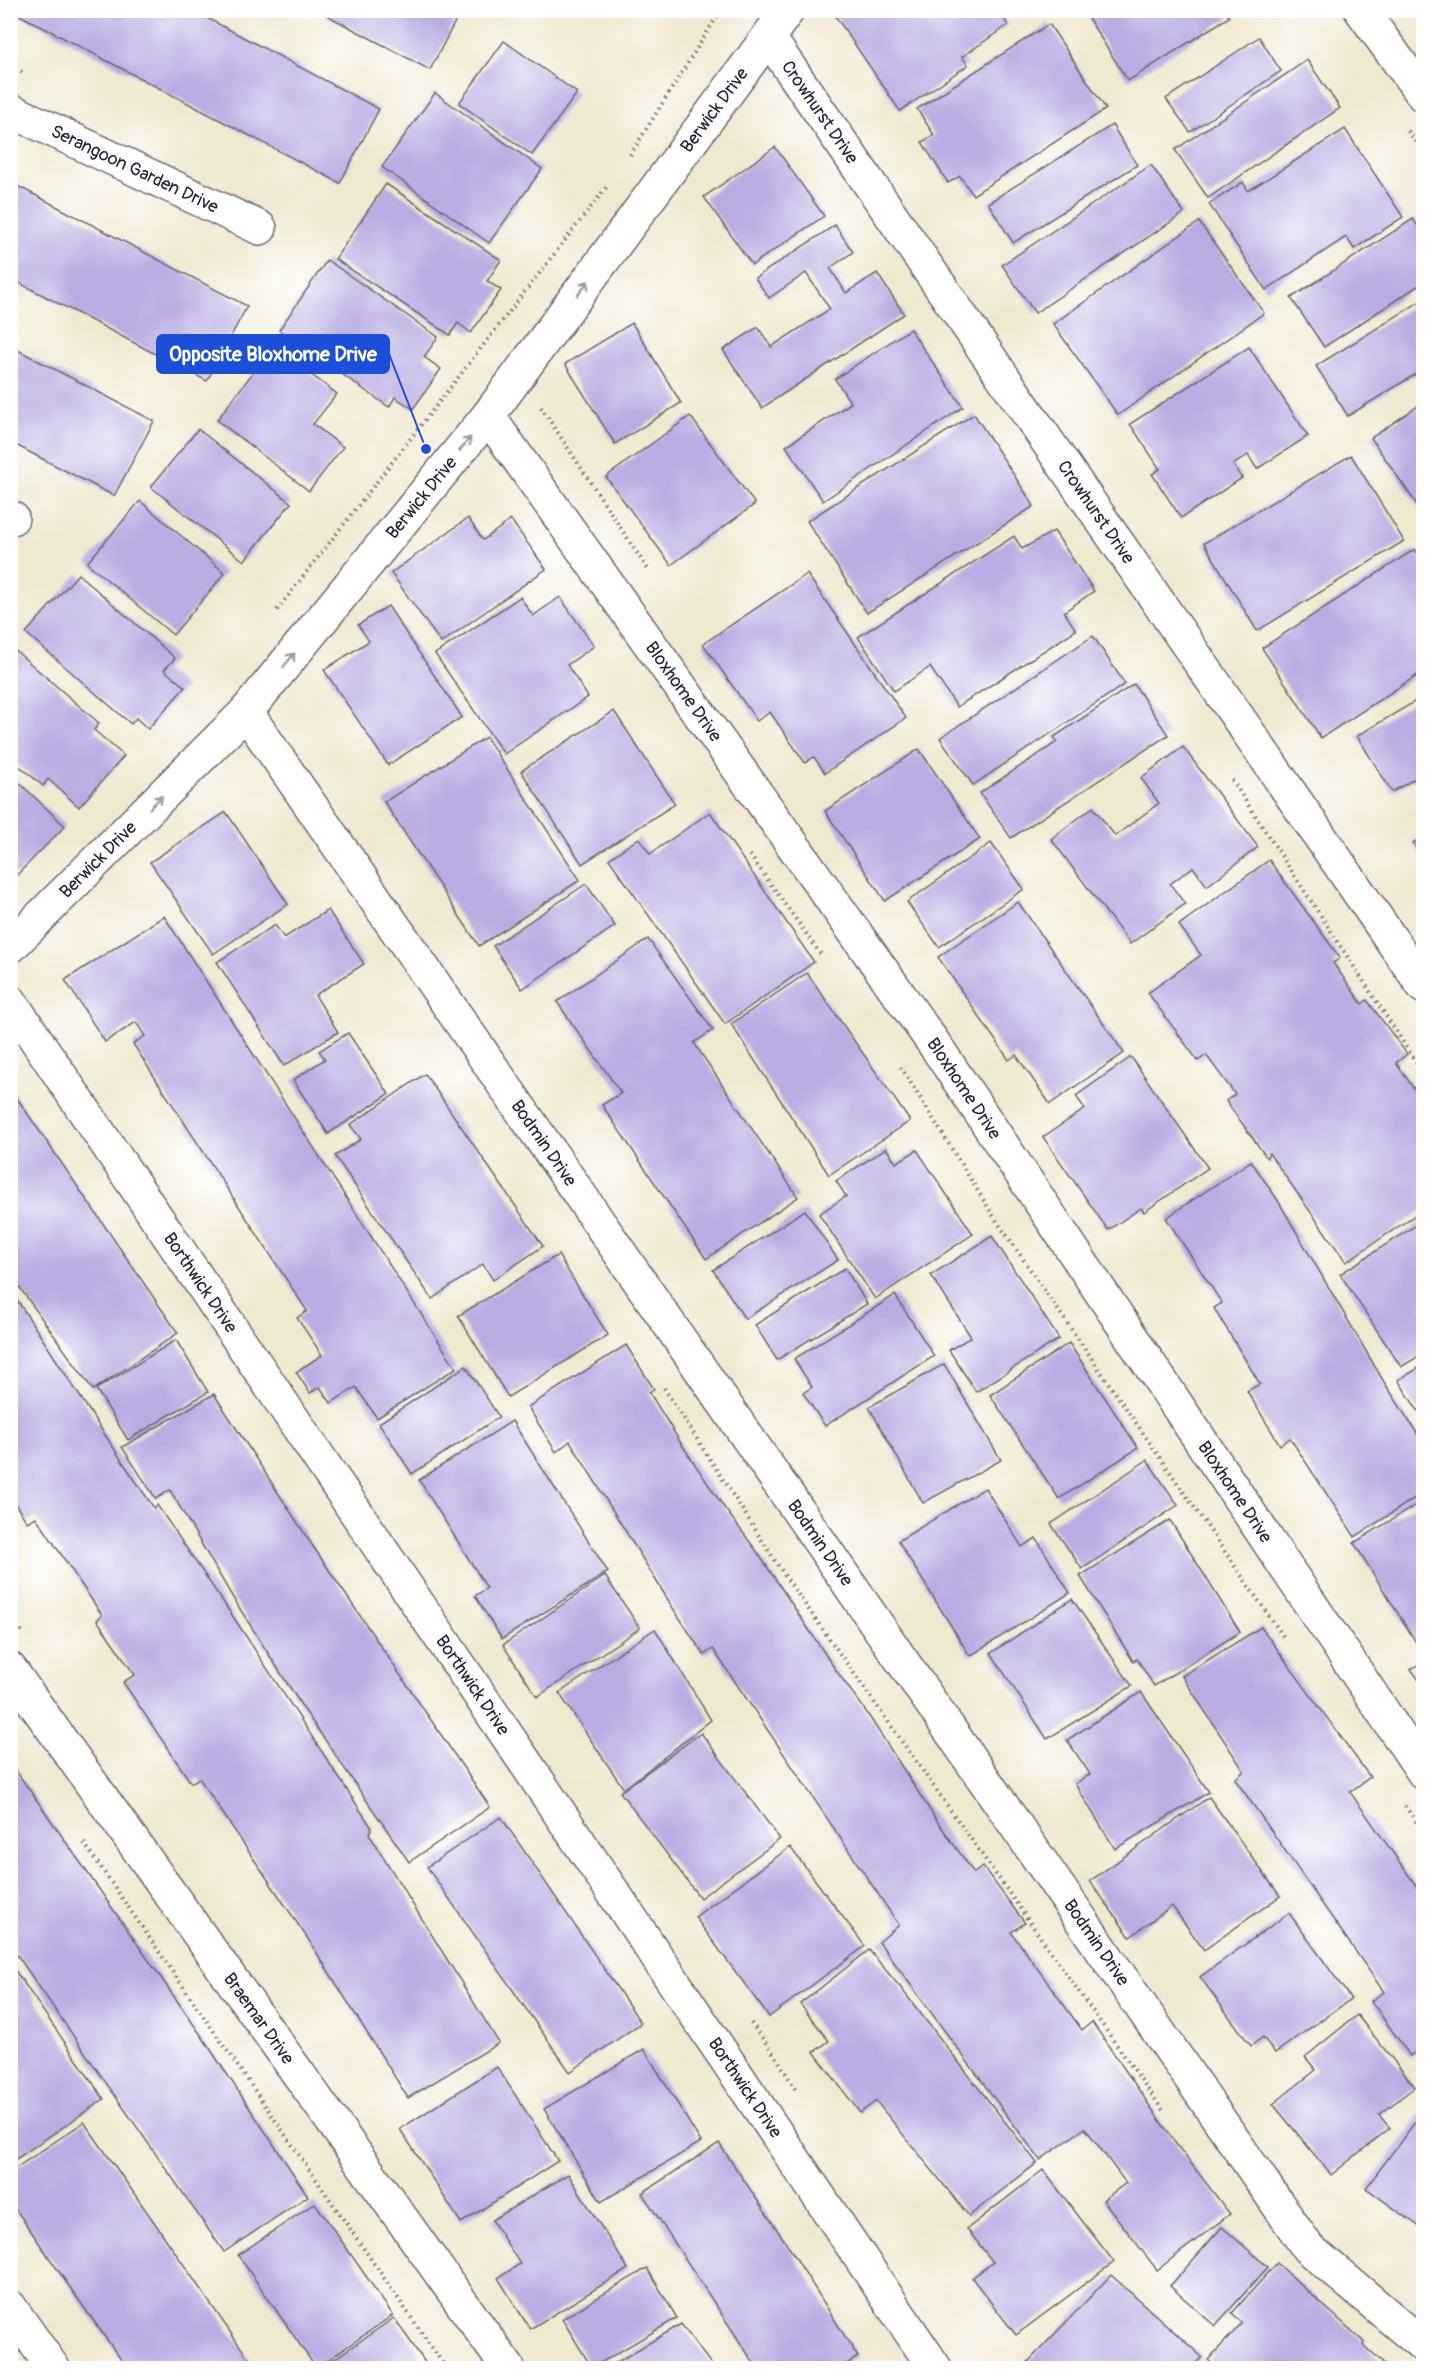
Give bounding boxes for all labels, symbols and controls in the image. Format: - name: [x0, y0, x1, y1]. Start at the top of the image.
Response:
- street label: Crowhurst Drive: [776, 56, 863, 169]
- street label: Berwick Drive: [676, 63, 754, 157]
- street label: Serangoon Garden Drive: [47, 120, 222, 219]
- one-way arrow: [577, 281, 589, 297]
- callout: Opposite Bloxhome Drive: [157, 335, 389, 373]
- text: Opposite Bloxhome Drive: [169, 342, 378, 367]
- one-way arrow: [459, 436, 472, 452]
- street label: Berwick Drive: [381, 452, 462, 544]
- street label: Crowhurst Drive: [1052, 456, 1140, 569]
- street label: Bloxhome Drive: [640, 637, 727, 747]
- one-way arrow: [282, 653, 296, 668]
- one-way arrow: [148, 795, 163, 809]
- street label: Berwick Drive: [55, 816, 142, 903]
- street label: Bloxhome Drive: [921, 1033, 1006, 1144]
- street label: Bodmin Drive: [506, 1095, 582, 1191]
- street label: Borthwick Drive: [158, 1228, 242, 1338]
- street label: Bloxhome Drive: [1192, 1437, 1277, 1548]
- street label: Bodmin Drive: [782, 1495, 858, 1591]
- street label: Borthwick Drive: [430, 1631, 515, 1740]
- street label: Bodmin Drive: [1058, 1895, 1134, 1991]
- street label: Braemar Drive: [218, 1968, 299, 2069]
- street label: Borthwick Drive: [703, 2033, 787, 2143]

